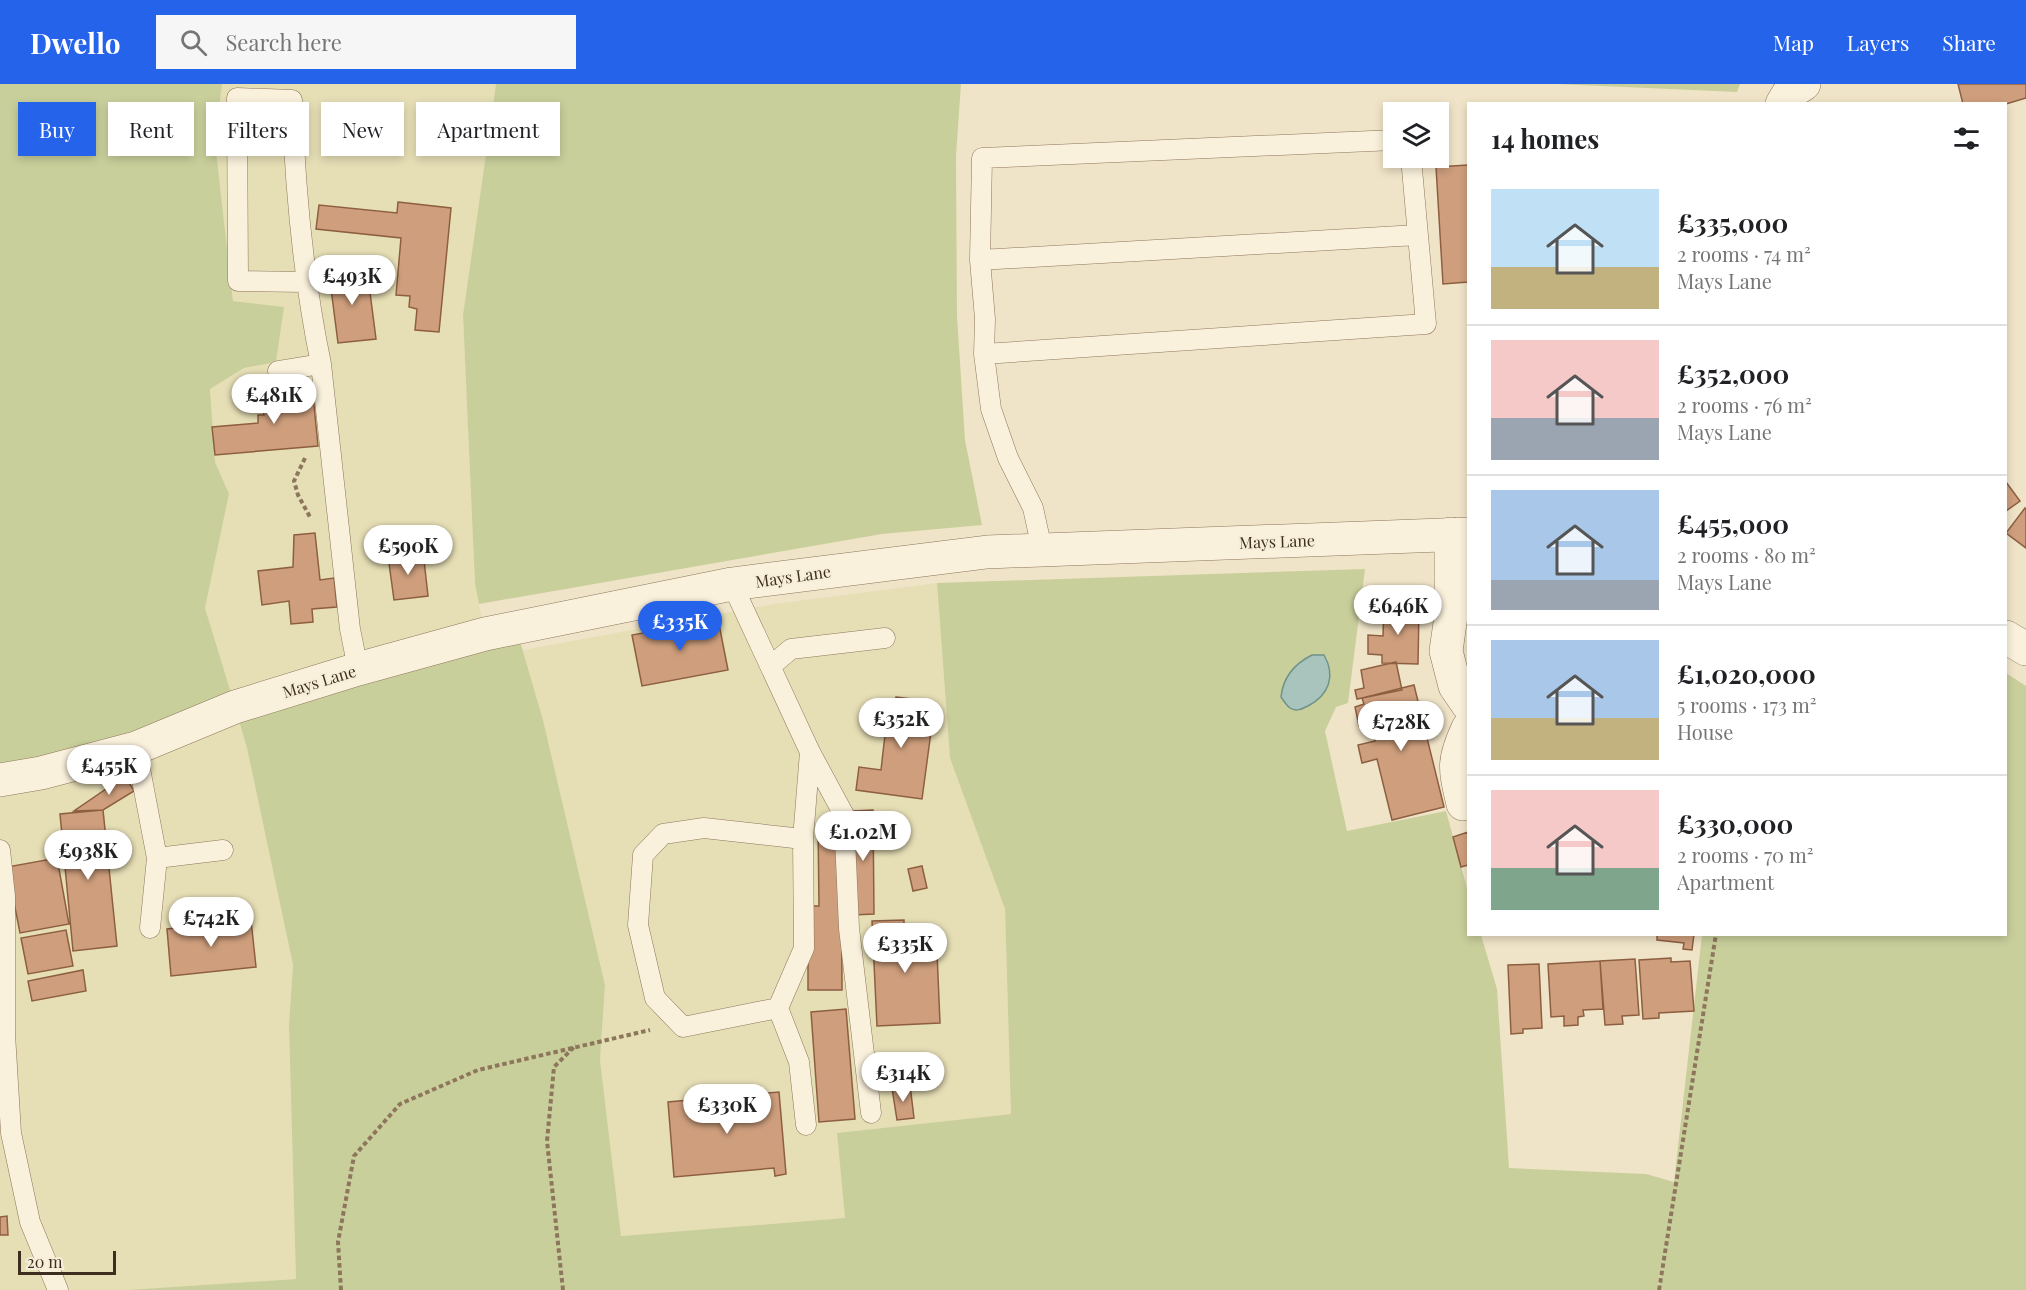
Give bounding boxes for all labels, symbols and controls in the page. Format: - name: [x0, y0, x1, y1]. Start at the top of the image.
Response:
- search box: [156, 15, 576, 69]
- text: Dwello: [30, 24, 120, 61]
- icon: search: [177, 26, 210, 59]
- text: Search here: [225, 27, 342, 57]
- text: Map: [1773, 28, 1814, 56]
- text: Layers: [1847, 28, 1909, 56]
- text: Share: [1942, 28, 1996, 56]
- chip: Buy: [18, 102, 96, 156]
- chip: Rent: [108, 102, 194, 156]
- chip: Filters: [206, 102, 309, 156]
- chip: New: [321, 102, 404, 156]
- chip: Apartment: [416, 102, 560, 156]
- map controls: [1383, 102, 1449, 168]
- button: layers: [1383, 102, 1449, 168]
- text: 14 homes: [1491, 121, 1599, 156]
- icon: filters: [1950, 122, 1983, 155]
- text: £335,000: [1677, 205, 1788, 240]
- icon: home: [1539, 213, 1611, 285]
- text: 2 rooms · 74 m²: [1677, 240, 1811, 267]
- pin: £493K: [310, 255, 394, 306]
- text: £493K: [323, 261, 381, 288]
- text: Mays Lane: [1677, 267, 1772, 294]
- text: £352,000: [1677, 356, 1789, 391]
- icon: home: [1539, 364, 1611, 436]
- pin: £481K: [232, 374, 316, 425]
- text: £481K: [246, 380, 302, 407]
- text: 2 rooms · 76 m²: [1677, 391, 1812, 418]
- text: Mays Lane: [1677, 418, 1772, 445]
- text: £455,000: [1677, 506, 1789, 541]
- icon: home: [1539, 514, 1611, 586]
- pin: £590K: [366, 525, 450, 576]
- street label: Mays Lane: [1239, 529, 1315, 553]
- text: £590K: [378, 531, 438, 558]
- text: 2 rooms · 80 m²: [1677, 541, 1816, 568]
- street label: Mays Lane: [754, 560, 832, 592]
- text: Mays Lane: [1677, 568, 1772, 595]
- pin: £646K: [1356, 585, 1440, 636]
- text: £646K: [1368, 591, 1428, 618]
- pin: £335K: [638, 601, 722, 652]
- text: £335K: [652, 607, 708, 634]
- text: £1,020,000: [1677, 656, 1816, 691]
- street label: Mays Lane: [280, 660, 358, 702]
- icon: home: [1539, 664, 1611, 736]
- text: 5 rooms · 173 m²: [1677, 691, 1816, 718]
- pin: £352K: [859, 698, 943, 749]
- pin: £728K: [1359, 701, 1443, 752]
- text: £352K: [873, 704, 929, 731]
- text: £728K: [1372, 707, 1430, 734]
- text: House: [1677, 718, 1733, 745]
- pin: £455K: [67, 745, 151, 796]
- text: £455K: [81, 751, 137, 778]
- text: £330,000: [1677, 806, 1793, 841]
- pin: £1.02M: [814, 811, 912, 862]
- icon: home: [1539, 814, 1611, 886]
- text: £1.02M: [829, 817, 897, 844]
- pin: £938K: [46, 830, 130, 881]
- text: £938K: [58, 836, 118, 863]
- text: 2 rooms · 70 m²: [1677, 841, 1814, 868]
- text: Apartment: [1677, 868, 1774, 895]
- pin: £742K: [169, 897, 253, 948]
- text: £742K: [183, 903, 239, 930]
- pin: £335K: [863, 923, 947, 974]
- text: £335K: [877, 929, 933, 956]
- pin: £314K: [861, 1052, 945, 1103]
- text: £314K: [875, 1058, 931, 1085]
- pin: £330K: [685, 1084, 769, 1135]
- text: £330K: [697, 1090, 757, 1117]
- scale bar: [18, 1248, 116, 1276]
- text: 20 m: [27, 1251, 62, 1272]

